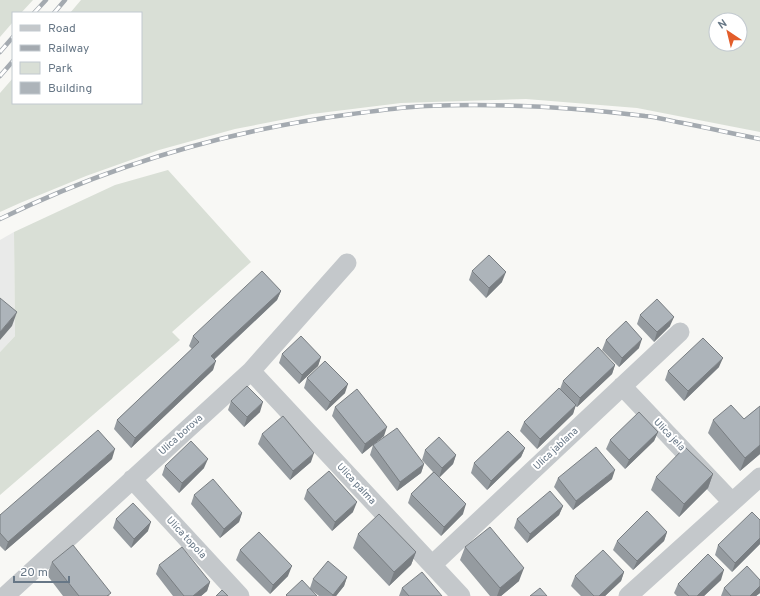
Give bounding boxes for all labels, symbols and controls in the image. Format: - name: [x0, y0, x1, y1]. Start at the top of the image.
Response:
- legend: [12, 12, 142, 104]
- north arrow: [708, 12, 748, 52]
- text: N: [716, 17, 730, 33]
- text: Road: [48, 21, 76, 37]
- text: Railway: [48, 41, 89, 57]
- text: Park: [48, 61, 73, 77]
- text: Building: [48, 81, 92, 97]
- street label: Ulica borova: [156, 412, 206, 458]
- street label: Ulica jela: [650, 416, 688, 454]
- street label: Ulica jablana: [531, 425, 581, 473]
- street label: Ulica palma: [334, 461, 378, 507]
- street label: Ulica topola: [163, 514, 209, 562]
- scale bar: [14, 558, 69, 584]
- text: 20 m: [20, 565, 48, 581]

